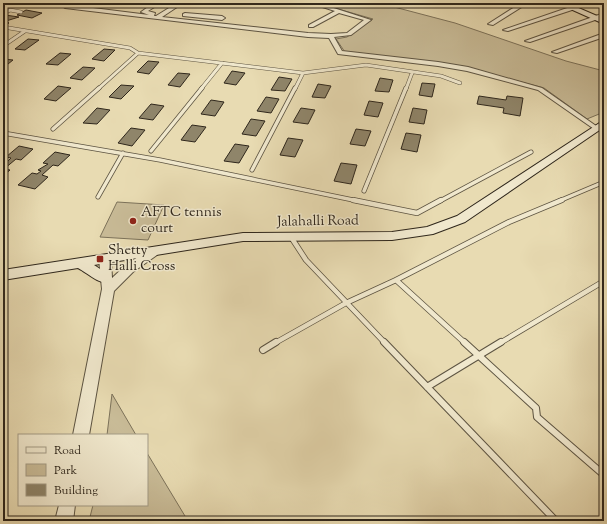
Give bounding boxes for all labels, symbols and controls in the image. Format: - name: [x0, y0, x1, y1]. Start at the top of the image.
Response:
- place label: AFTC tennis court: [141, 203, 222, 239]
- street label: Jalahalli Road: [276, 211, 359, 233]
- marker: AFTC tennis court: [128, 216, 138, 226]
- place label: Shetty Halli Cross: [108, 241, 175, 277]
- marker: Shetty Halli Cross: [95, 254, 105, 264]
- legend: [18, 434, 148, 506]
- text: Road: [54, 442, 81, 460]
- text: Park: [54, 462, 77, 480]
- text: Building: [54, 482, 98, 500]

